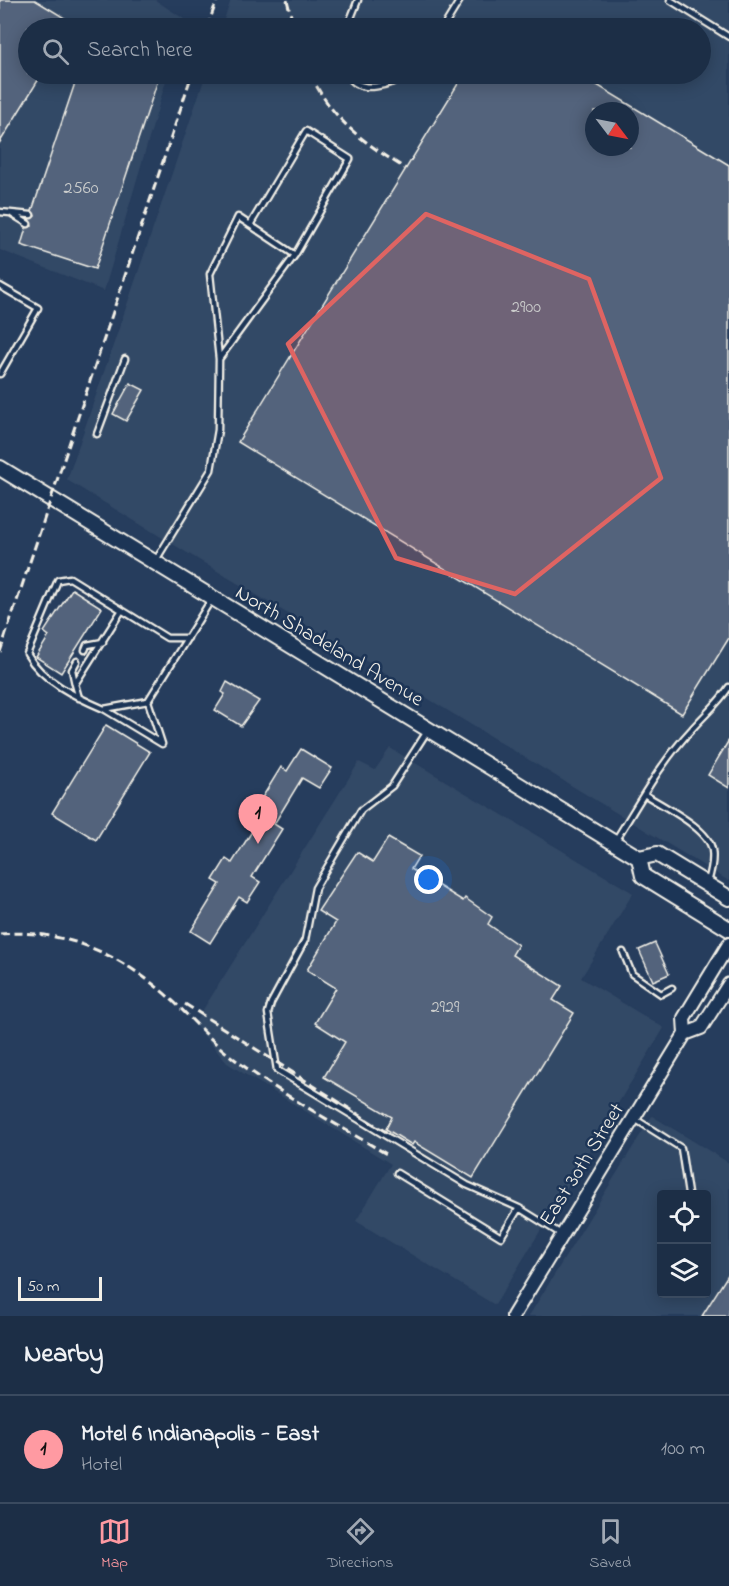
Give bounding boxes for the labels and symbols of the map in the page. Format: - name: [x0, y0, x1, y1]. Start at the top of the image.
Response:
- north arrow: [585, 102, 639, 156]
- house number: 2560: [64, 176, 99, 202]
- house number: 2900: [511, 295, 541, 321]
- street label: North Shadeland Avenue: [229, 578, 429, 715]
- pin: 1: [238, 794, 278, 844]
- your location: [414, 865, 443, 894]
- house number: 2929: [431, 995, 460, 1021]
- street label: East 30th Street: [533, 1098, 633, 1232]
- scale bar: [18, 1274, 102, 1302]

